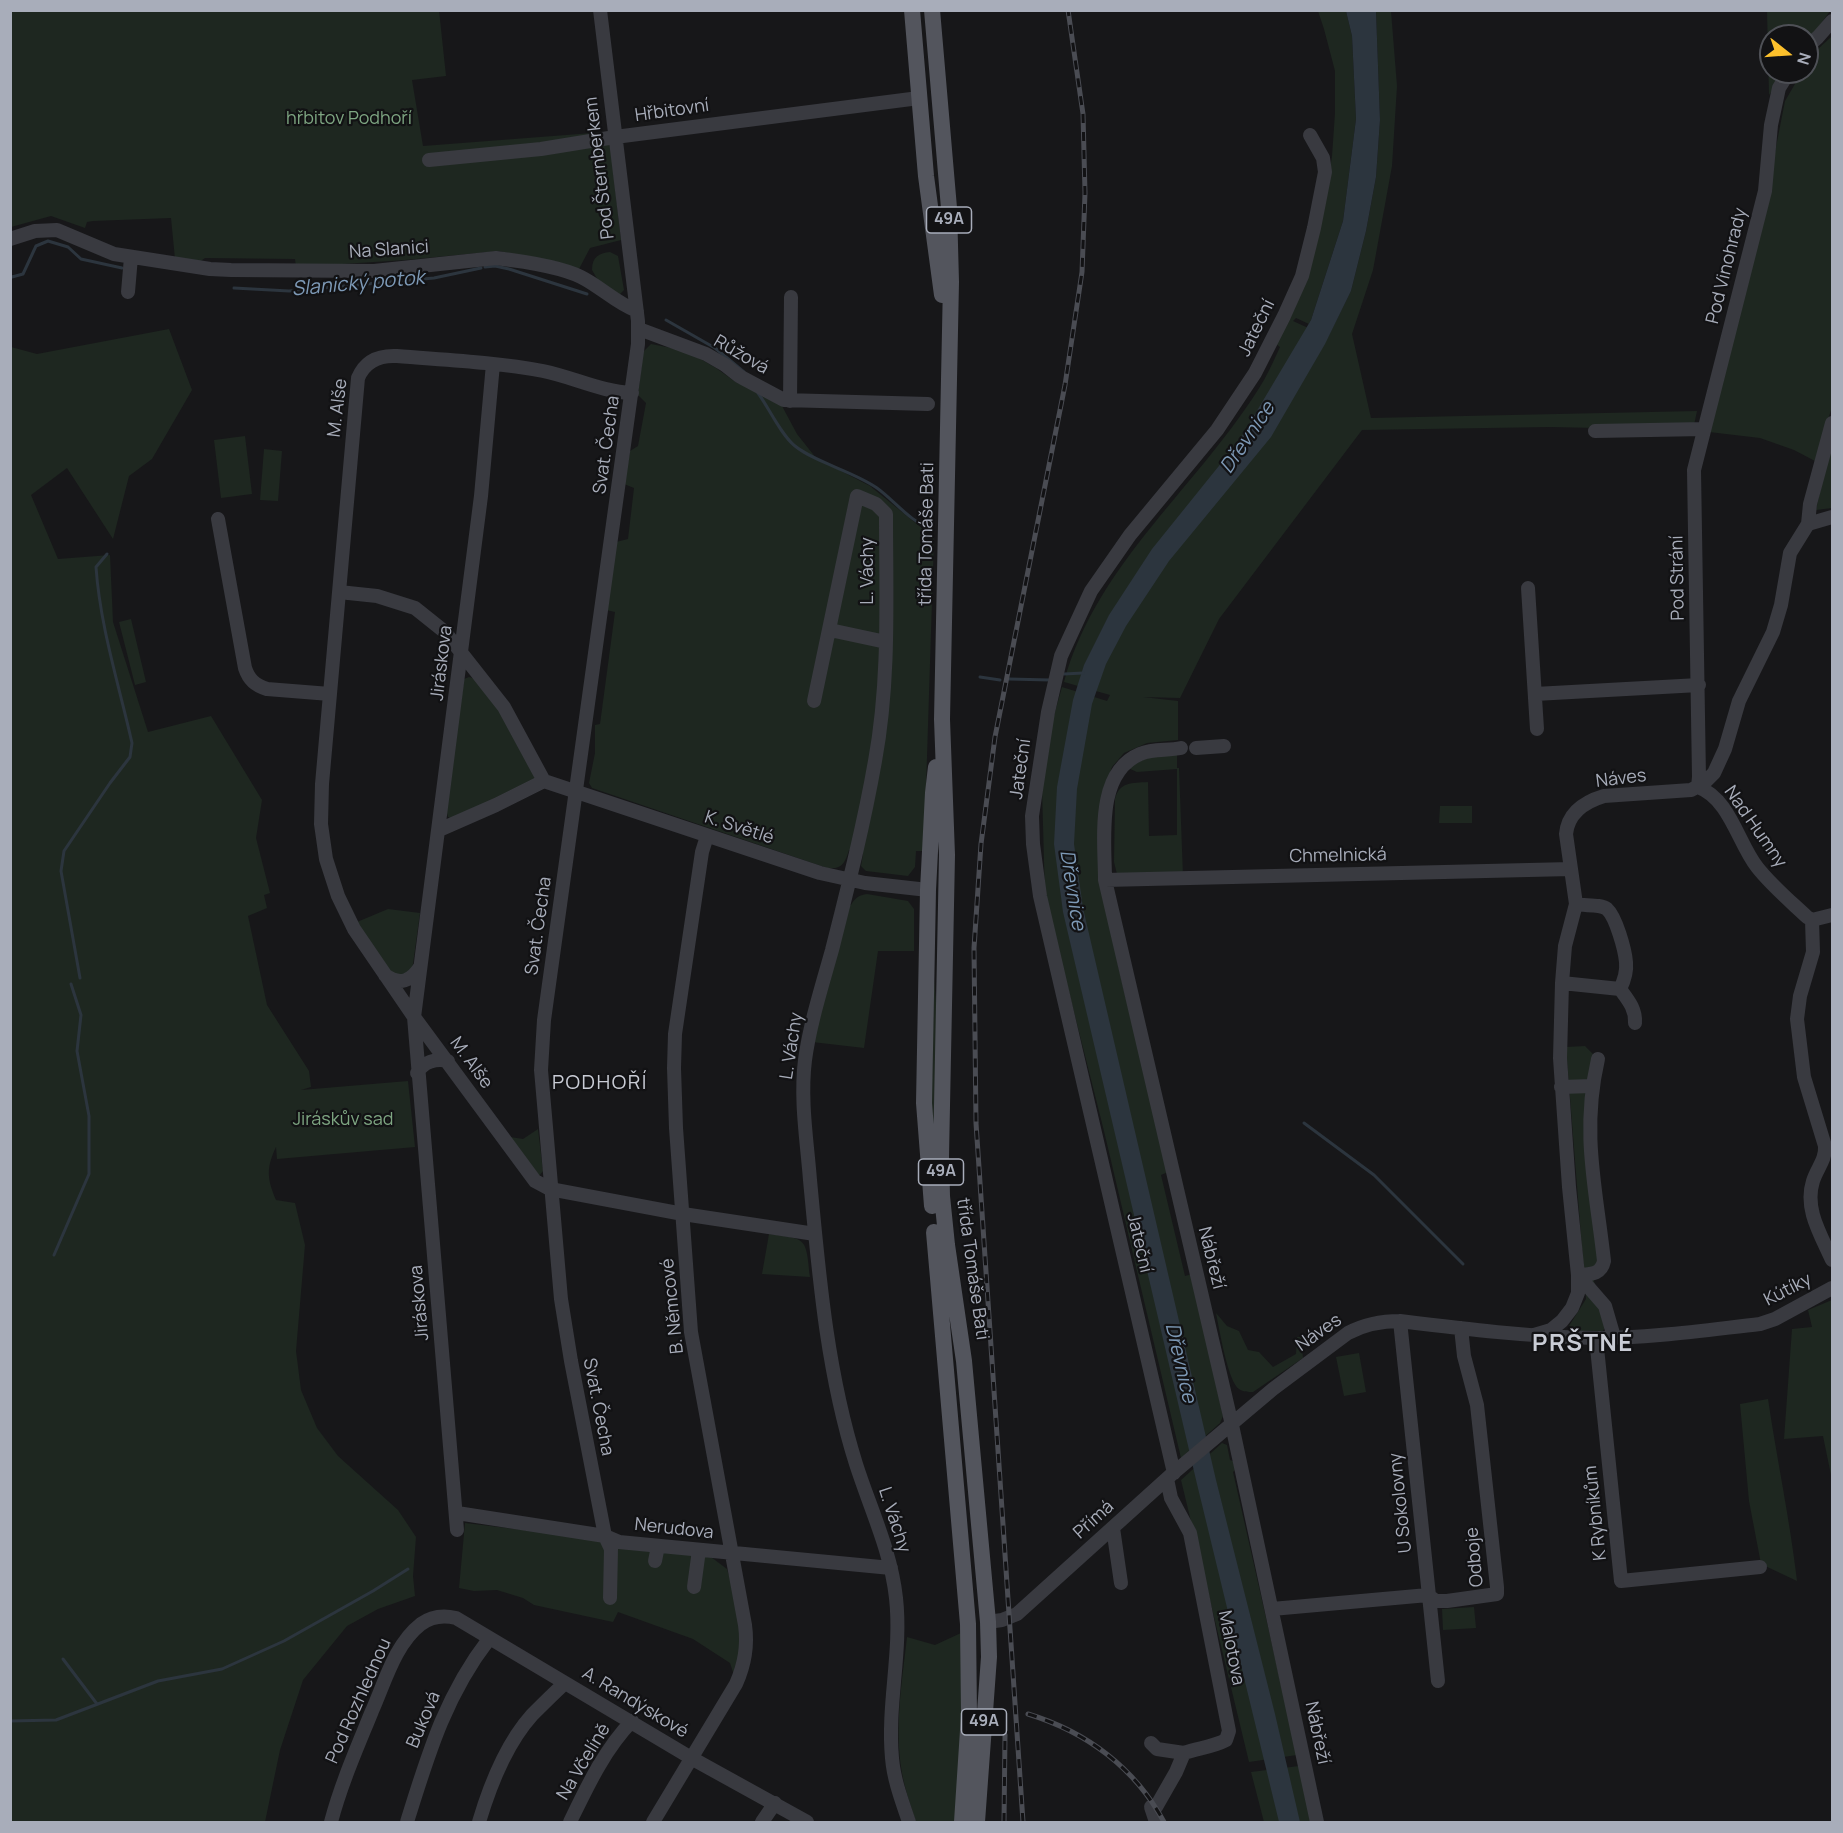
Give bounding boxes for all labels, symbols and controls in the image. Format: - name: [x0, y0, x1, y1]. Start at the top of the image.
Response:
- north arrow: [1759, 24, 1819, 84]
- text: N: [1792, 50, 1817, 67]
- street label: Hřbitovní: [633, 95, 711, 127]
- street label: Pod Šternberkem: [581, 96, 619, 240]
- park label: hřbitov Podhoří: [286, 108, 412, 130]
- street label: Pod Vinohrady: [1702, 206, 1752, 326]
- road number: 49A: [926, 207, 972, 233]
- street label: Na Slanici: [348, 236, 430, 264]
- water label: Slanický potok: [291, 266, 425, 302]
- street label: Jateční: [1234, 296, 1280, 360]
- street label: Růžová: [710, 331, 772, 379]
- street label: M. Alše: [324, 377, 352, 439]
- street label: Svat. Čecha: [589, 394, 625, 496]
- water label: Dřevnice: [1215, 398, 1281, 478]
- street label: třída Tomáše Bati: [915, 462, 939, 606]
- street label: Pod Strání: [1666, 535, 1690, 621]
- street label: L. Váchy: [857, 537, 879, 605]
- street label: Jiráskova: [427, 624, 457, 702]
- street label: Jateční: [1006, 738, 1036, 800]
- street label: Náves: [1595, 765, 1647, 793]
- street label: Nad Humny: [1719, 782, 1791, 872]
- street label: K. Světlé: [702, 807, 776, 849]
- street label: Chmelnická: [1289, 844, 1387, 868]
- water label: Dřevnice: [1054, 848, 1090, 932]
- street label: Svat. Čecha: [521, 875, 557, 977]
- street label: L. Váchy: [776, 1011, 808, 1081]
- street label: M. Alše: [445, 1033, 497, 1093]
- district label: PODHOŘÍ: [552, 1071, 648, 1095]
- park label: Jiráskův sad: [293, 1109, 393, 1131]
- road number: 49A: [918, 1159, 964, 1185]
- street label: třída Tomáše Bati: [951, 1197, 993, 1341]
- street label: Jateční: [1122, 1211, 1156, 1275]
- street label: Nábřeží: [1193, 1225, 1229, 1291]
- street label: B. Němcové: [657, 1257, 689, 1355]
- street label: Jiráskova: [406, 1264, 434, 1342]
- street label: Kútíky: [1761, 1269, 1815, 1311]
- street label: Náves: [1292, 1310, 1346, 1356]
- water label: Dřevnice: [1159, 1321, 1201, 1405]
- district label: PRŠTNÉ: [1532, 1330, 1634, 1358]
- street label: Svat. Čecha: [578, 1356, 618, 1458]
- street label: U Sokolovny: [1385, 1452, 1417, 1554]
- street label: K Rybníkům: [1580, 1464, 1612, 1562]
- street label: L. Váchy: [873, 1485, 915, 1555]
- street label: Přímá: [1069, 1496, 1119, 1544]
- street label: Nerudova: [633, 1514, 715, 1544]
- street label: Odboje: [1462, 1526, 1488, 1588]
- street label: Malotova: [1213, 1609, 1249, 1687]
- street label: Pod Rozhlednou: [322, 1635, 396, 1767]
- street label: A. Randýskové: [578, 1663, 692, 1743]
- street label: Buková: [402, 1688, 446, 1752]
- street label: Nábřeží: [1300, 1700, 1334, 1766]
- road number: 49A: [962, 1709, 1006, 1735]
- street label: Na Včelíně: [553, 1720, 615, 1804]

